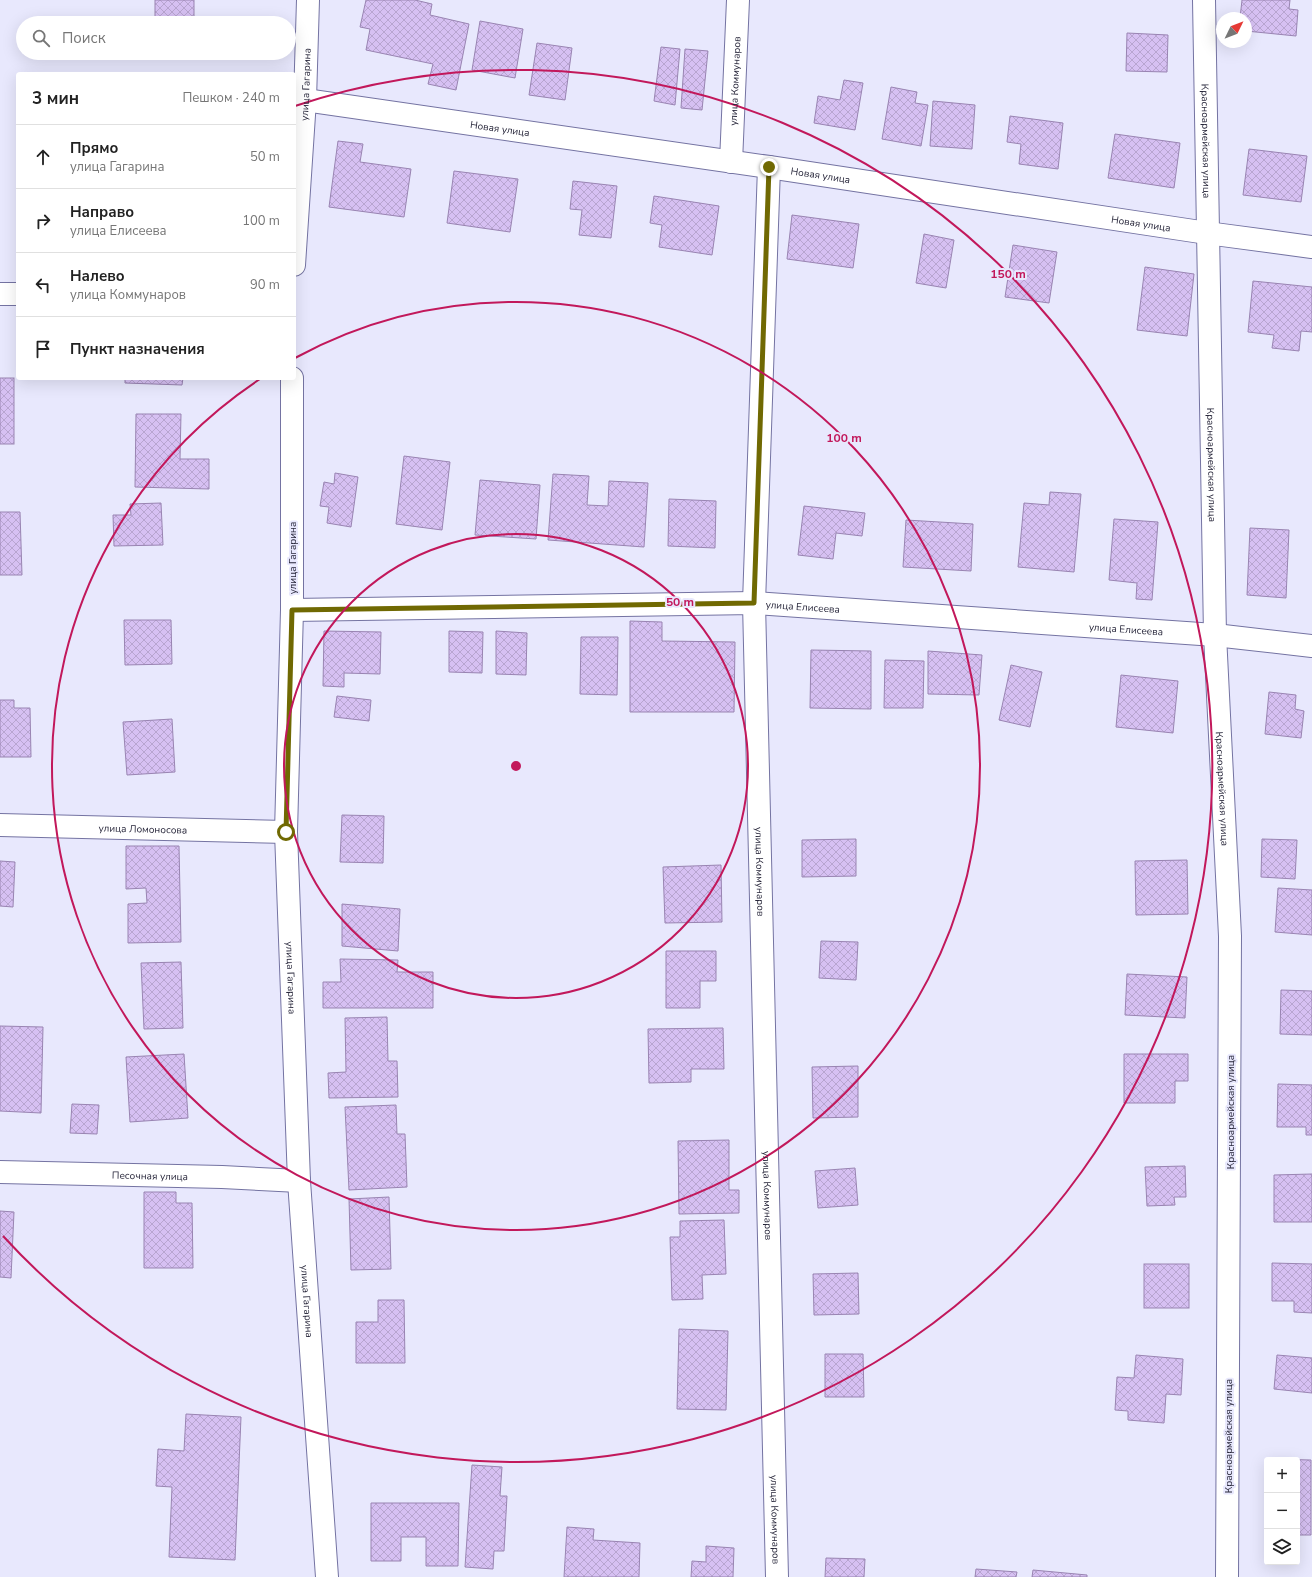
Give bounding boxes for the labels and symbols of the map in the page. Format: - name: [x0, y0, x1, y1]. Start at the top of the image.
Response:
- north arrow: [1216, 12, 1252, 48]
- street label: улица Коммунаров: [727, 36, 744, 126]
- street label: улица Гагарина: [298, 48, 315, 121]
- street label: Красноармейская улица: [1197, 84, 1213, 198]
- street label: Новая улица: [469, 118, 531, 140]
- route end: [760, 158, 778, 176]
- street label: Новая улица: [790, 164, 851, 187]
- street label: Новая улица: [1110, 213, 1172, 235]
- text: 150 m: [990, 266, 1026, 282]
- street label: Красноармейская улица: [1203, 408, 1219, 522]
- text: 100 m: [826, 430, 862, 446]
- street label: улица Гагарина: [286, 522, 300, 594]
- text: 50 m: [666, 594, 694, 610]
- street label: улица Елисеева: [765, 598, 840, 617]
- street label: улица Елисеева: [1088, 620, 1164, 639]
- street label: Красноармейская улица: [1212, 731, 1232, 846]
- centre of rings: [509, 759, 523, 773]
- street label: улица Ломоносова: [98, 821, 187, 838]
- route start: [277, 823, 295, 841]
- street label: улица Коммунаров: [751, 827, 767, 917]
- street label: улица Гагарина: [282, 941, 299, 1014]
- street label: Красноармейская улица: [1224, 1055, 1238, 1169]
- street label: улица Коммунаров: [759, 1151, 775, 1241]
- street label: Песочная улица: [112, 1169, 188, 1184]
- street label: улица Гагарина: [297, 1265, 316, 1338]
- street label: Красноармейская улица: [1222, 1379, 1236, 1493]
- street label: улица Коммунаров: [767, 1475, 783, 1565]

